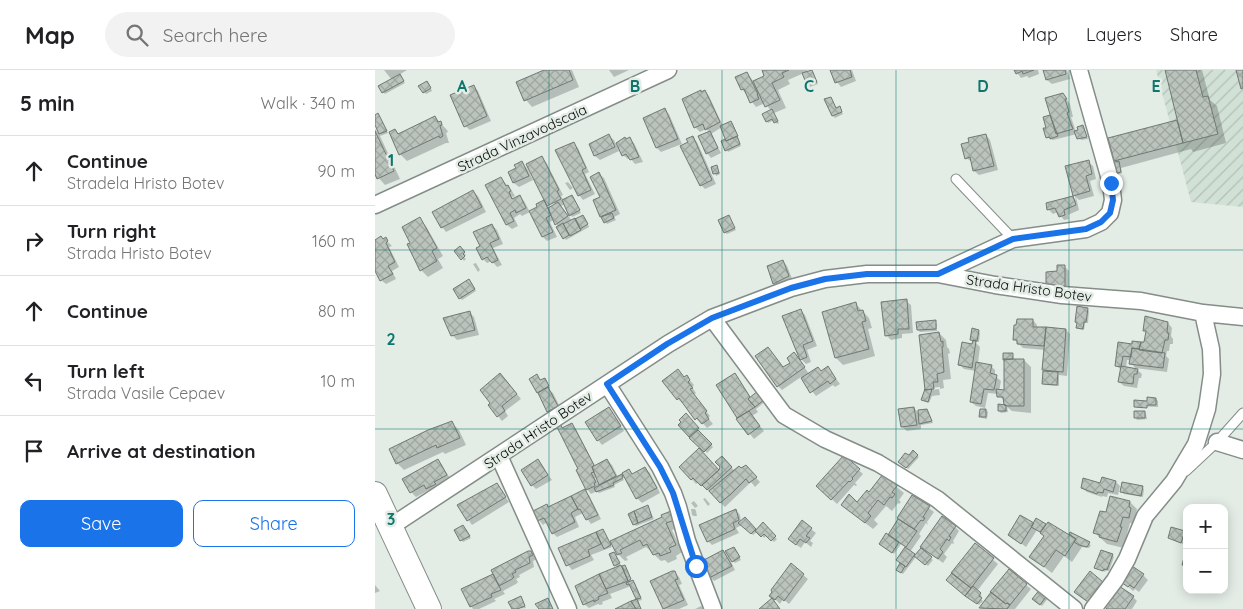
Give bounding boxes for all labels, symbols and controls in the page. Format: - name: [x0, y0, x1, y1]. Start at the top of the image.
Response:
- search box: [105, 12, 455, 57]
- text: Map: [25, 20, 75, 50]
- icon: search: [123, 21, 151, 49]
- text: Search here: [163, 23, 268, 47]
- text: Map: [1021, 23, 1058, 46]
- text: Layers: [1086, 23, 1142, 46]
- text: Share: [1170, 23, 1218, 46]
- text: A: [457, 76, 468, 96]
- text: B: [630, 76, 640, 96]
- text: C: [804, 76, 814, 96]
- text: D: [977, 76, 989, 96]
- text: E: [1151, 76, 1161, 96]
- text: 5 min: [20, 90, 75, 116]
- text: Walk · 340 m: [261, 93, 355, 113]
- street label: Strada Vinzavodscaia: [454, 100, 590, 176]
- text: Continue: [67, 149, 148, 173]
- text: 1: [388, 150, 394, 170]
- icon: ahead: [20, 157, 48, 185]
- text: 90 m: [318, 161, 355, 181]
- route end: [1100, 172, 1123, 195]
- text: Stradela Hristo Botev: [67, 173, 224, 193]
- text: Turn right: [67, 219, 156, 243]
- icon: right: [20, 227, 48, 255]
- text: 160 m: [312, 231, 355, 251]
- text: Strada Hristo Botev: [67, 243, 212, 263]
- street label: Strada Hristo Botev: [965, 270, 1093, 306]
- icon: ahead: [20, 297, 48, 325]
- text: Continue: [67, 299, 148, 323]
- text: 80 m: [318, 301, 355, 321]
- text: 2: [386, 329, 396, 349]
- text: Turn left: [67, 359, 145, 383]
- icon: left: [20, 367, 48, 395]
- text: 10 m: [321, 371, 355, 391]
- text: Strada Vasile Cepaev: [67, 383, 225, 403]
- street label: Strada Hristo Botev: [480, 387, 596, 473]
- icon: arrive: [20, 437, 48, 465]
- text: Arrive at destination: [67, 439, 256, 463]
- button: Save: [20, 500, 183, 547]
- button: Share: [193, 500, 355, 547]
- map controls: [1183, 504, 1228, 594]
- button: +: [1183, 504, 1228, 549]
- text: 3: [387, 509, 395, 529]
- button: −: [1183, 549, 1228, 594]
- route start: [685, 555, 708, 578]

